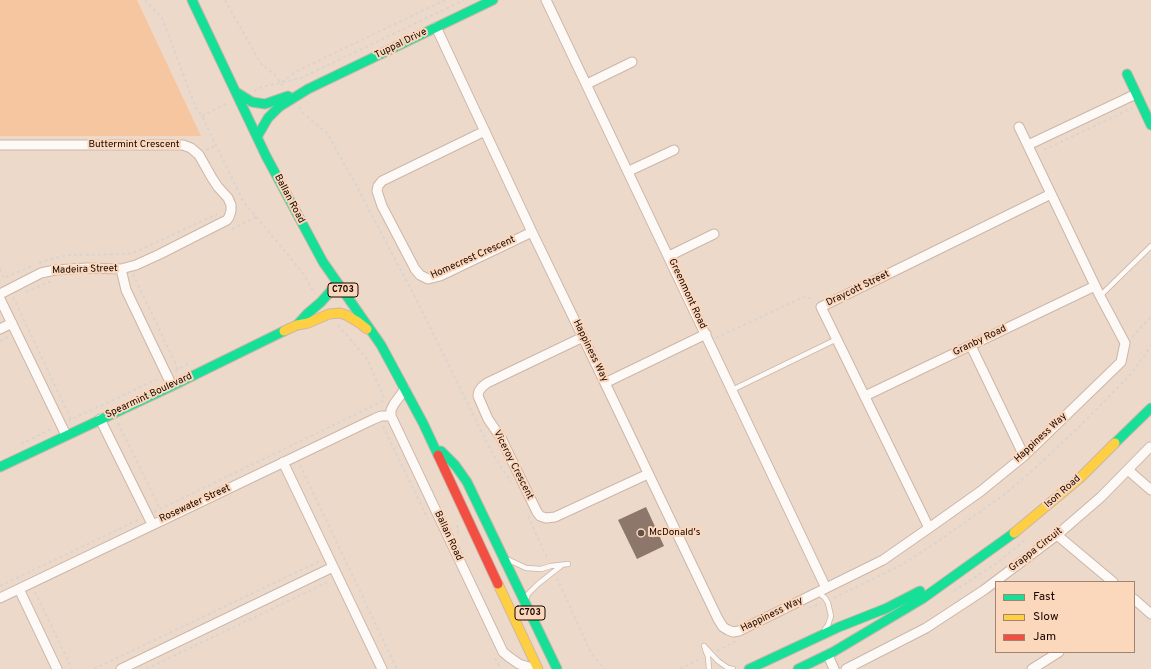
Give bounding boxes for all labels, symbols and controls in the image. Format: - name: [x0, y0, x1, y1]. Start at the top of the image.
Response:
- street label: Tuppal Drive: [373, 26, 429, 62]
- street label: Buttermint Crescent: [88, 139, 180, 151]
- street label: Ballan Road: [271, 172, 307, 226]
- street label: Homecrest Crescent: [429, 234, 517, 282]
- street label: Greenmont Road: [665, 257, 709, 331]
- street label: Madeira Street: [52, 263, 118, 277]
- street label: Draycott Street: [824, 269, 892, 309]
- road number: C703: [328, 283, 358, 297]
- street label: Happiness Way: [570, 318, 610, 384]
- street label: Granby Road: [951, 323, 1009, 359]
- street label: Spearmint Boulevard: [104, 371, 194, 421]
- street label: Happiness Way: [1012, 411, 1070, 465]
- street label: Viceroy Crescent: [490, 428, 536, 502]
- street label: Ison Road: [1043, 473, 1083, 511]
- street label: Rosewater Street: [158, 482, 232, 526]
- street label: Ballan Road: [431, 509, 465, 563]
- street label: Grappa Circuit: [1007, 525, 1065, 575]
- place label: McDonald's: [649, 527, 700, 539]
- marker: McDonald's: [636, 528, 646, 538]
- legend: [995, 581, 1135, 653]
- text: Fast: [1033, 589, 1055, 605]
- street label: Happiness Way: [739, 595, 805, 635]
- road number: C703: [515, 606, 545, 620]
- text: Slow: [1033, 609, 1059, 625]
- text: Jam: [1033, 629, 1056, 645]

